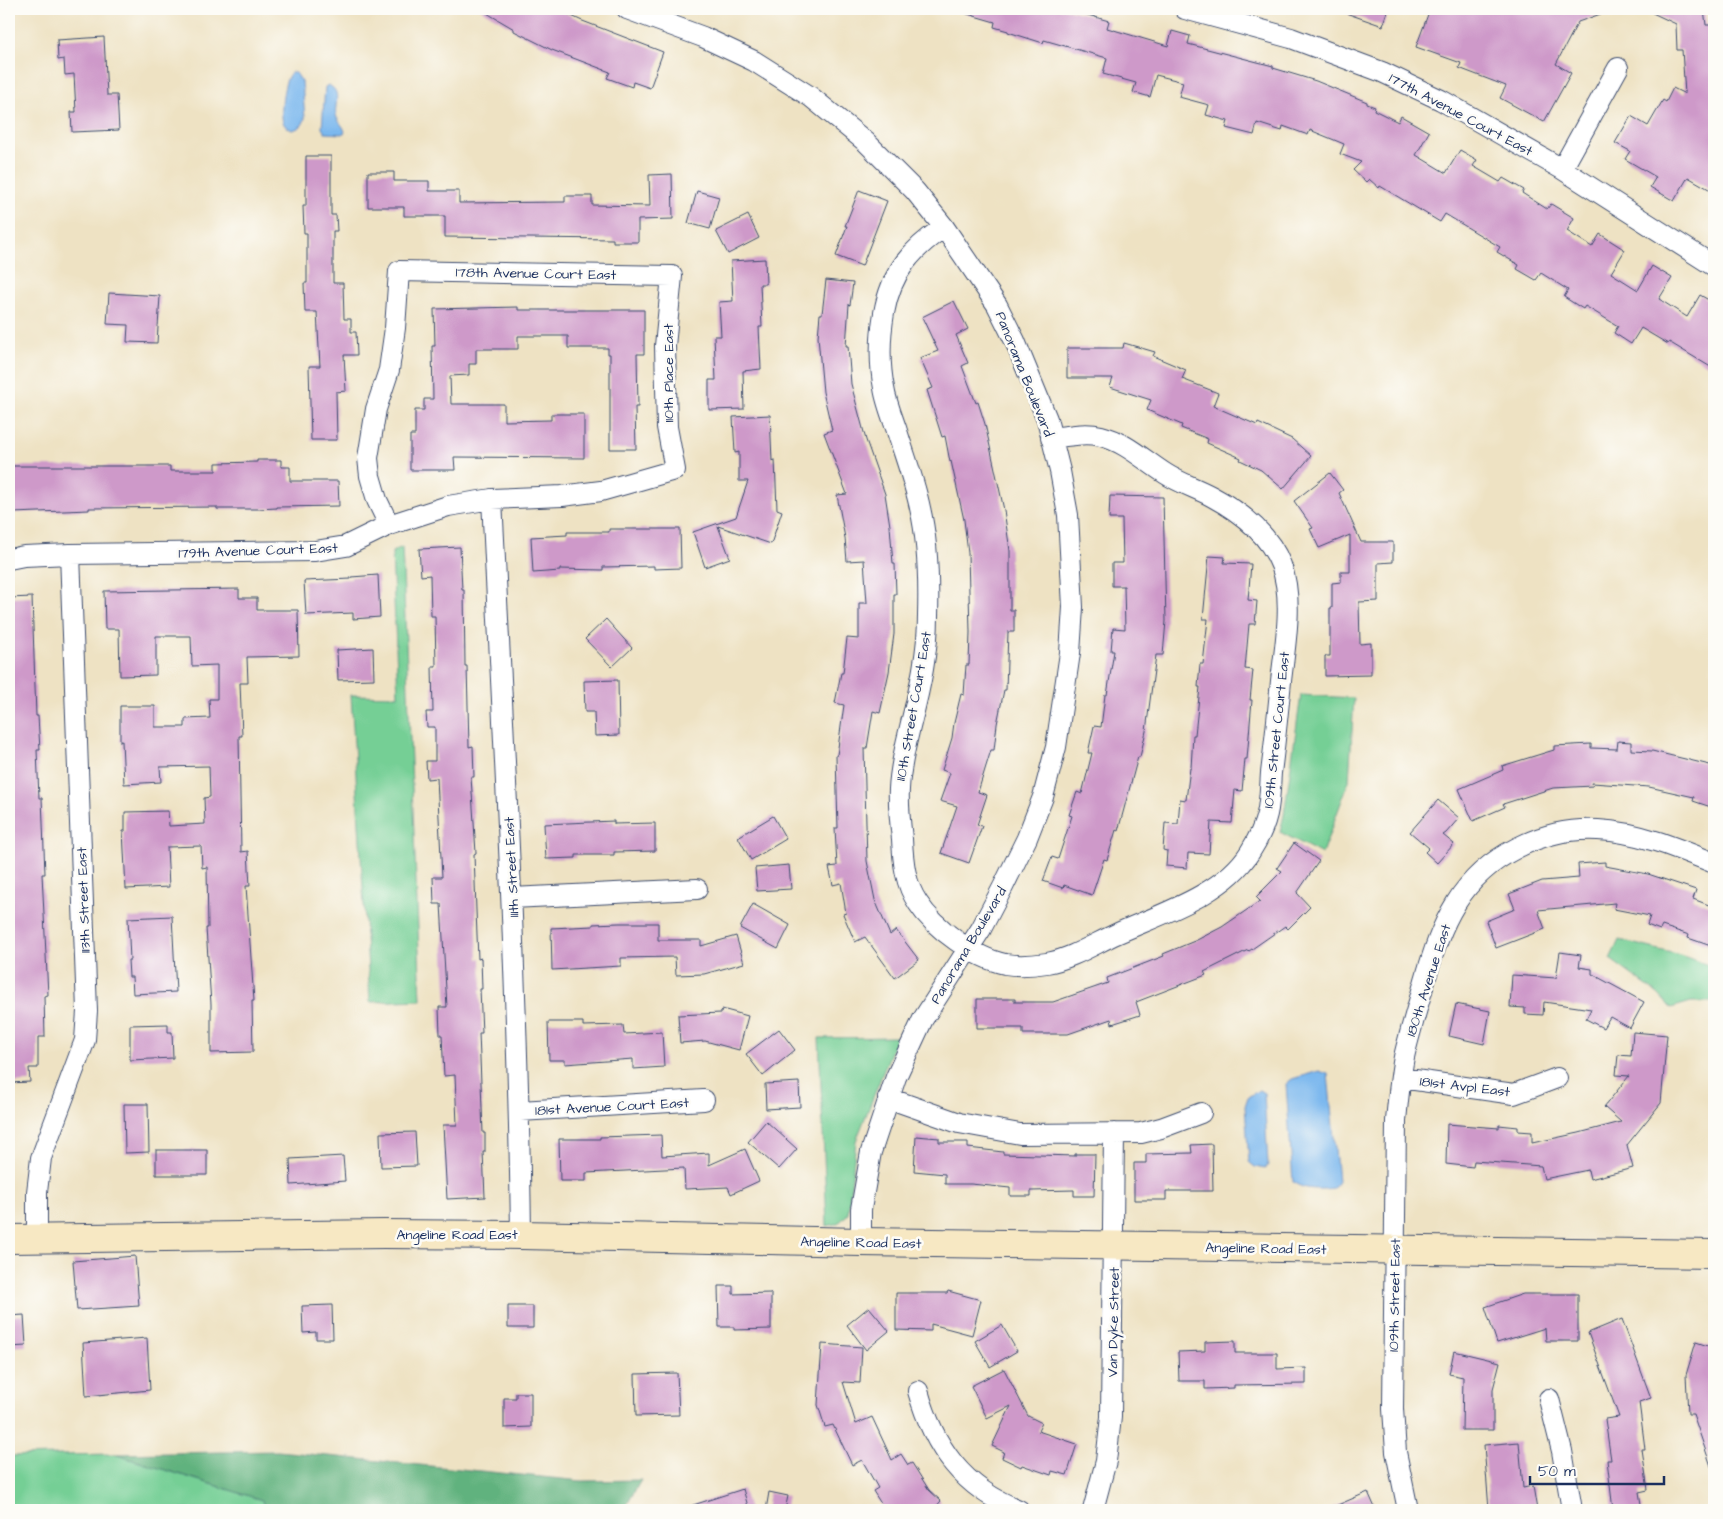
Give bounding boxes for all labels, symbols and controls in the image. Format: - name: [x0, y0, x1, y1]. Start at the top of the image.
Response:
- street label: 177th Avenue Court East: [1385, 68, 1536, 161]
- street label: 178th Avenue Court East: [455, 263, 617, 285]
- street label: Panorama Boulevard: [990, 309, 1058, 440]
- street label: 110th Place East: [659, 323, 679, 423]
- street label: 179th Avenue Court East: [178, 538, 338, 564]
- street label: 110th Street Court East: [891, 630, 937, 782]
- street label: 109th Street Court East: [1259, 650, 1295, 810]
- street label: 111th Street East: [499, 816, 525, 918]
- street label: 113th Street East: [72, 846, 96, 953]
- street label: Panorama Boulevard: [926, 883, 1012, 1008]
- street label: 180th Avenue East: [1401, 921, 1457, 1039]
- street label: 181st Avpl East: [1419, 1072, 1512, 1102]
- street label: 181st Avenue Court East: [535, 1093, 690, 1121]
- street label: Angeline Road East: [396, 1225, 518, 1245]
- street label: Angeline Road East: [800, 1232, 922, 1254]
- street label: Angeline Road East: [1205, 1238, 1327, 1260]
- street label: 109th Street East: [1384, 1238, 1406, 1352]
- street label: Van Dyke Street: [1103, 1266, 1125, 1377]
- scale bar: [1530, 1454, 1664, 1486]
- text: 50 m: [1538, 1461, 1576, 1482]

